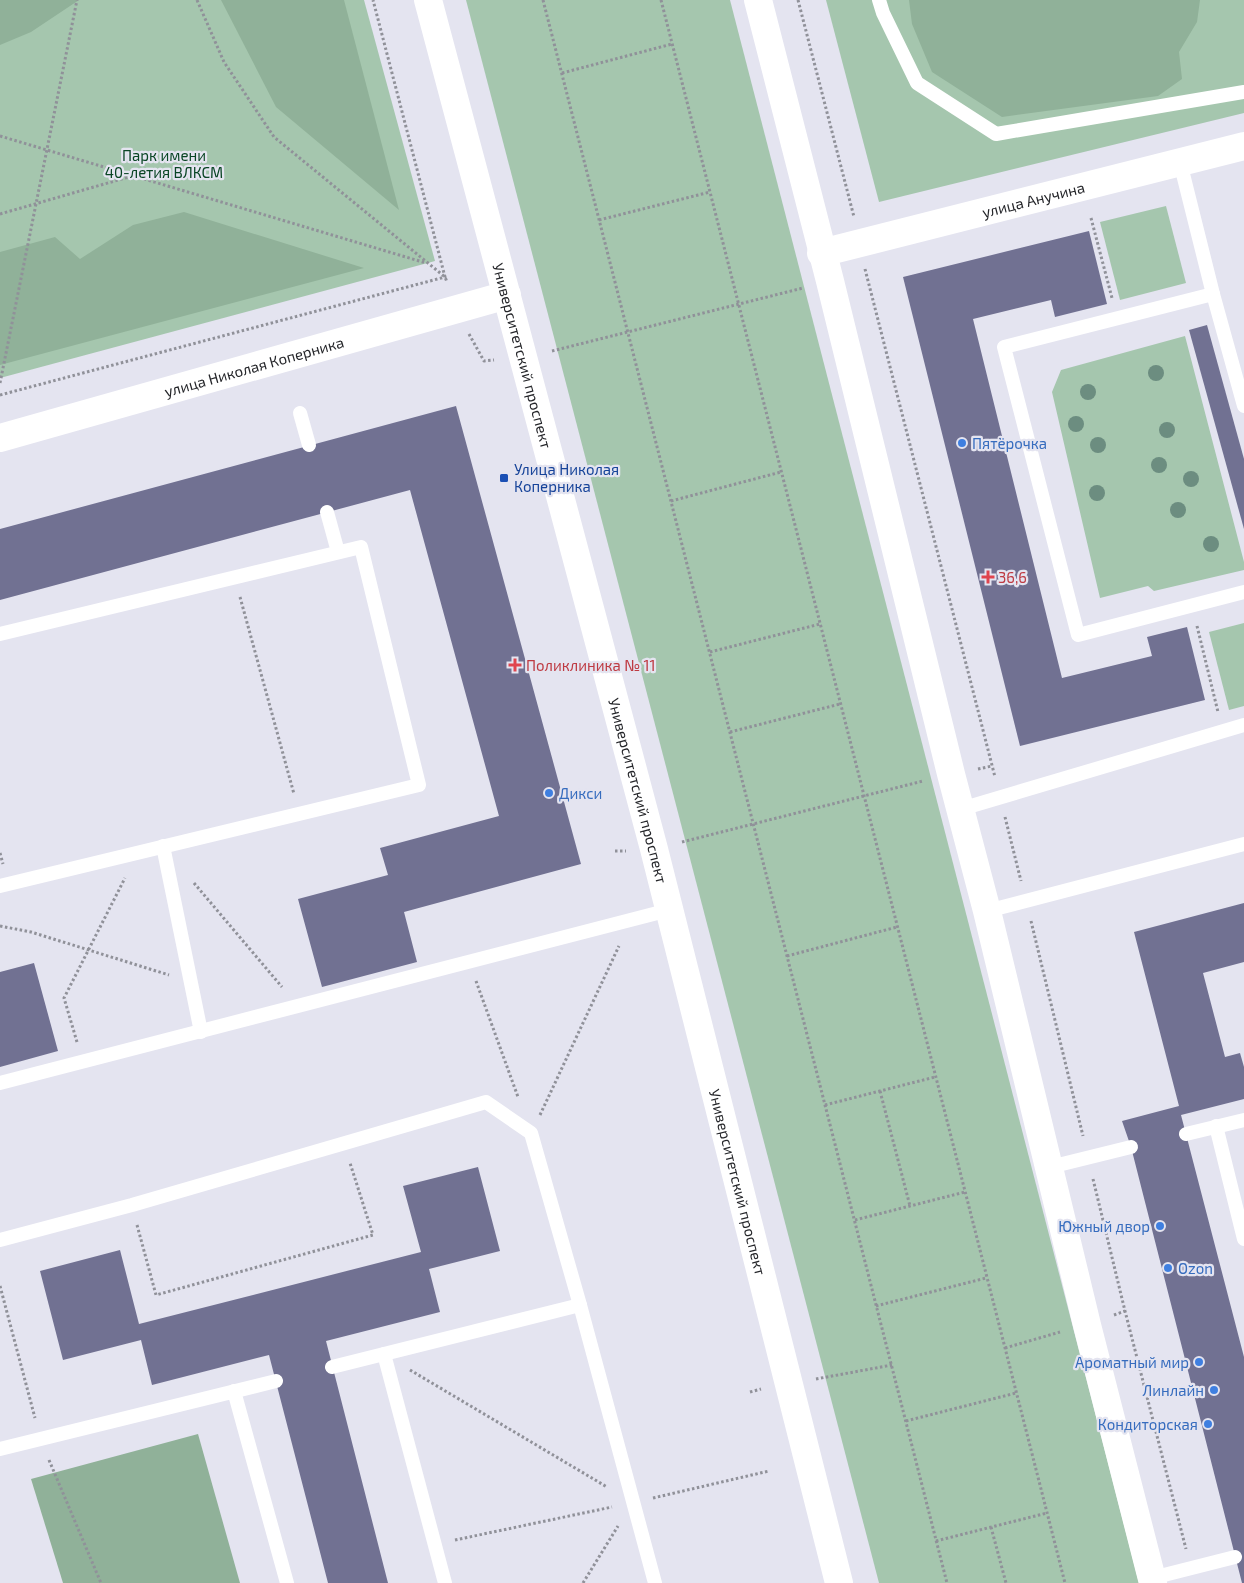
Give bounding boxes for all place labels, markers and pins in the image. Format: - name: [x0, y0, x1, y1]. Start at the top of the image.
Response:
- place label: Пятёрочка: [972, 434, 1047, 452]
- marker: Пятёрочка: [956, 437, 968, 449]
- place label: Улица Николая Коперника: [514, 460, 619, 495]
- marker: Улица Николая Коперника: [498, 472, 510, 484]
- place label: 36,6: [998, 568, 1027, 586]
- marker: 36,6: [982, 571, 994, 583]
- place label: Поликлиника № 11: [526, 656, 656, 674]
- marker: Поликлиника № 11: [508, 658, 522, 672]
- place label: Дикси: [559, 784, 602, 802]
- marker: Дикси: [543, 787, 555, 799]
- place label: Южный двор: [1058, 1217, 1150, 1235]
- marker: Южный двор: [1154, 1220, 1166, 1232]
- place label: Ozon: [1178, 1259, 1213, 1277]
- marker: Ozon: [1162, 1262, 1174, 1274]
- place label: Ароматный мир: [1075, 1353, 1189, 1371]
- marker: Ароматный мир: [1193, 1356, 1205, 1368]
- place label: Линлайн: [1142, 1381, 1204, 1399]
- marker: Линлайн: [1208, 1384, 1220, 1396]
- place label: Кондиторская: [1098, 1415, 1198, 1433]
- marker: Кондиторская: [1202, 1418, 1214, 1430]

